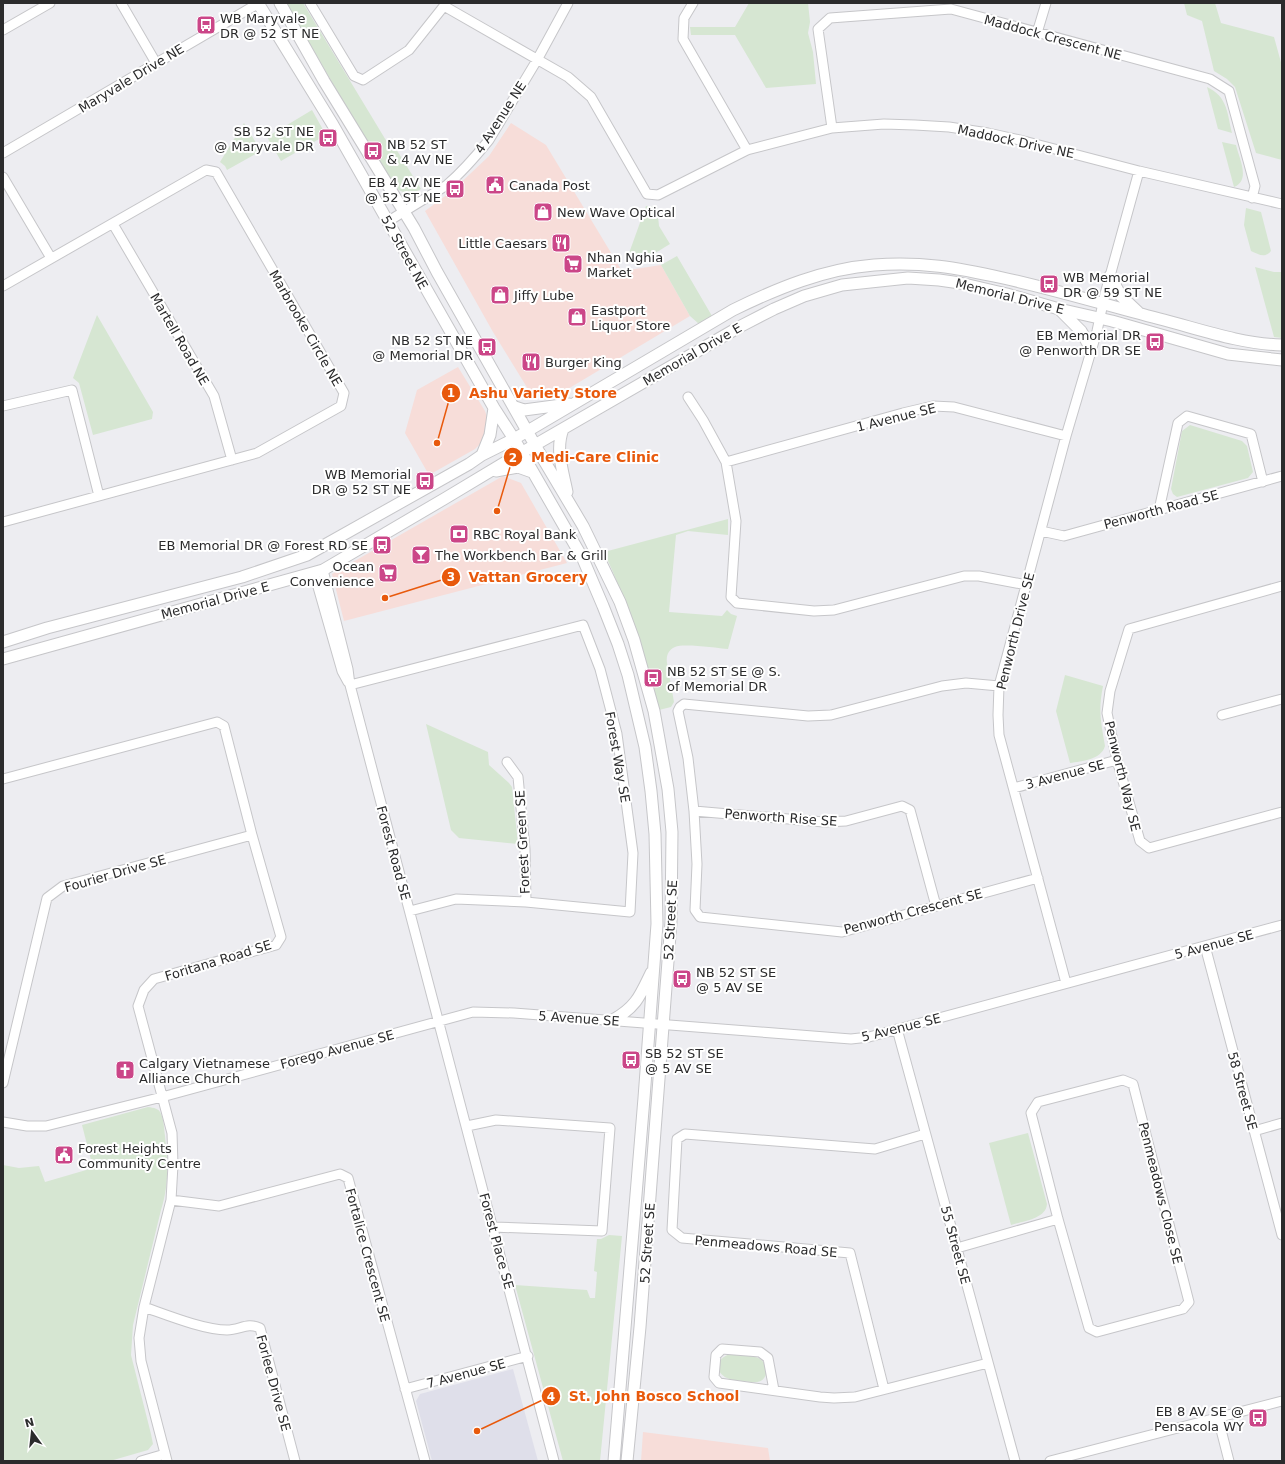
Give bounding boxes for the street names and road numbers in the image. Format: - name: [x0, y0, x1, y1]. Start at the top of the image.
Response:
- street label: Maddock Crescent NE: [982, 12, 1123, 63]
- street label: Maryvale Drive NE: [76, 41, 187, 116]
- street label: 4 Avenue NE: [472, 78, 529, 156]
- street label: Maddock Drive NE: [956, 122, 1076, 161]
- street label: 52 Street NE: [378, 213, 431, 292]
- street label: Marbrooke Circle NE: [266, 268, 345, 389]
- street label: Memorial Drive E: [954, 276, 1066, 317]
- street label: Martell Road NE: [147, 291, 212, 388]
- street label: Memorial Drive E: [640, 320, 744, 389]
- street label: 1 Avenue SE: [855, 400, 937, 435]
- street label: Penworth Road SE: [1102, 487, 1220, 532]
- street label: Penworth Drive SE: [994, 571, 1037, 691]
- street label: Memorial Drive E: [159, 579, 271, 622]
- street label: Forest Way SE: [602, 710, 633, 804]
- street label: Penworth Way SE: [1102, 719, 1143, 833]
- street label: 3 Avenue SE: [1024, 757, 1106, 792]
- street label: Forest Green SE: [512, 790, 533, 894]
- street label: Forest Road SE: [374, 804, 413, 902]
- street label: Penworth Rise SE: [724, 806, 838, 829]
- street label: Fourier Drive SE: [63, 852, 168, 895]
- street label: 52 Street SE: [661, 879, 680, 961]
- street label: Penworth Crescent SE: [842, 886, 984, 937]
- street label: 5 Avenue SE: [1173, 927, 1255, 962]
- street label: Foritana Road SE: [163, 937, 273, 984]
- street label: 5 Avenue SE: [538, 1008, 620, 1029]
- street label: 5 Avenue SE: [860, 1010, 942, 1045]
- street label: Forego Avenue SE: [279, 1027, 396, 1072]
- street label: 58 Street SE: [1225, 1050, 1260, 1132]
- street label: Penmeadows Close SE: [1136, 1120, 1185, 1266]
- street label: Fortalice Crescent SE: [342, 1187, 393, 1324]
- street label: Forest Place SE: [476, 1191, 517, 1291]
- street label: 52 Street SE: [637, 1202, 658, 1284]
- street label: 55 Street SE: [938, 1204, 973, 1286]
- street label: Penmeadows Road SE: [694, 1233, 838, 1260]
- street label: Forlee Drive SE: [253, 1333, 294, 1433]
- street label: 7 Avenue SE: [425, 1356, 507, 1391]

